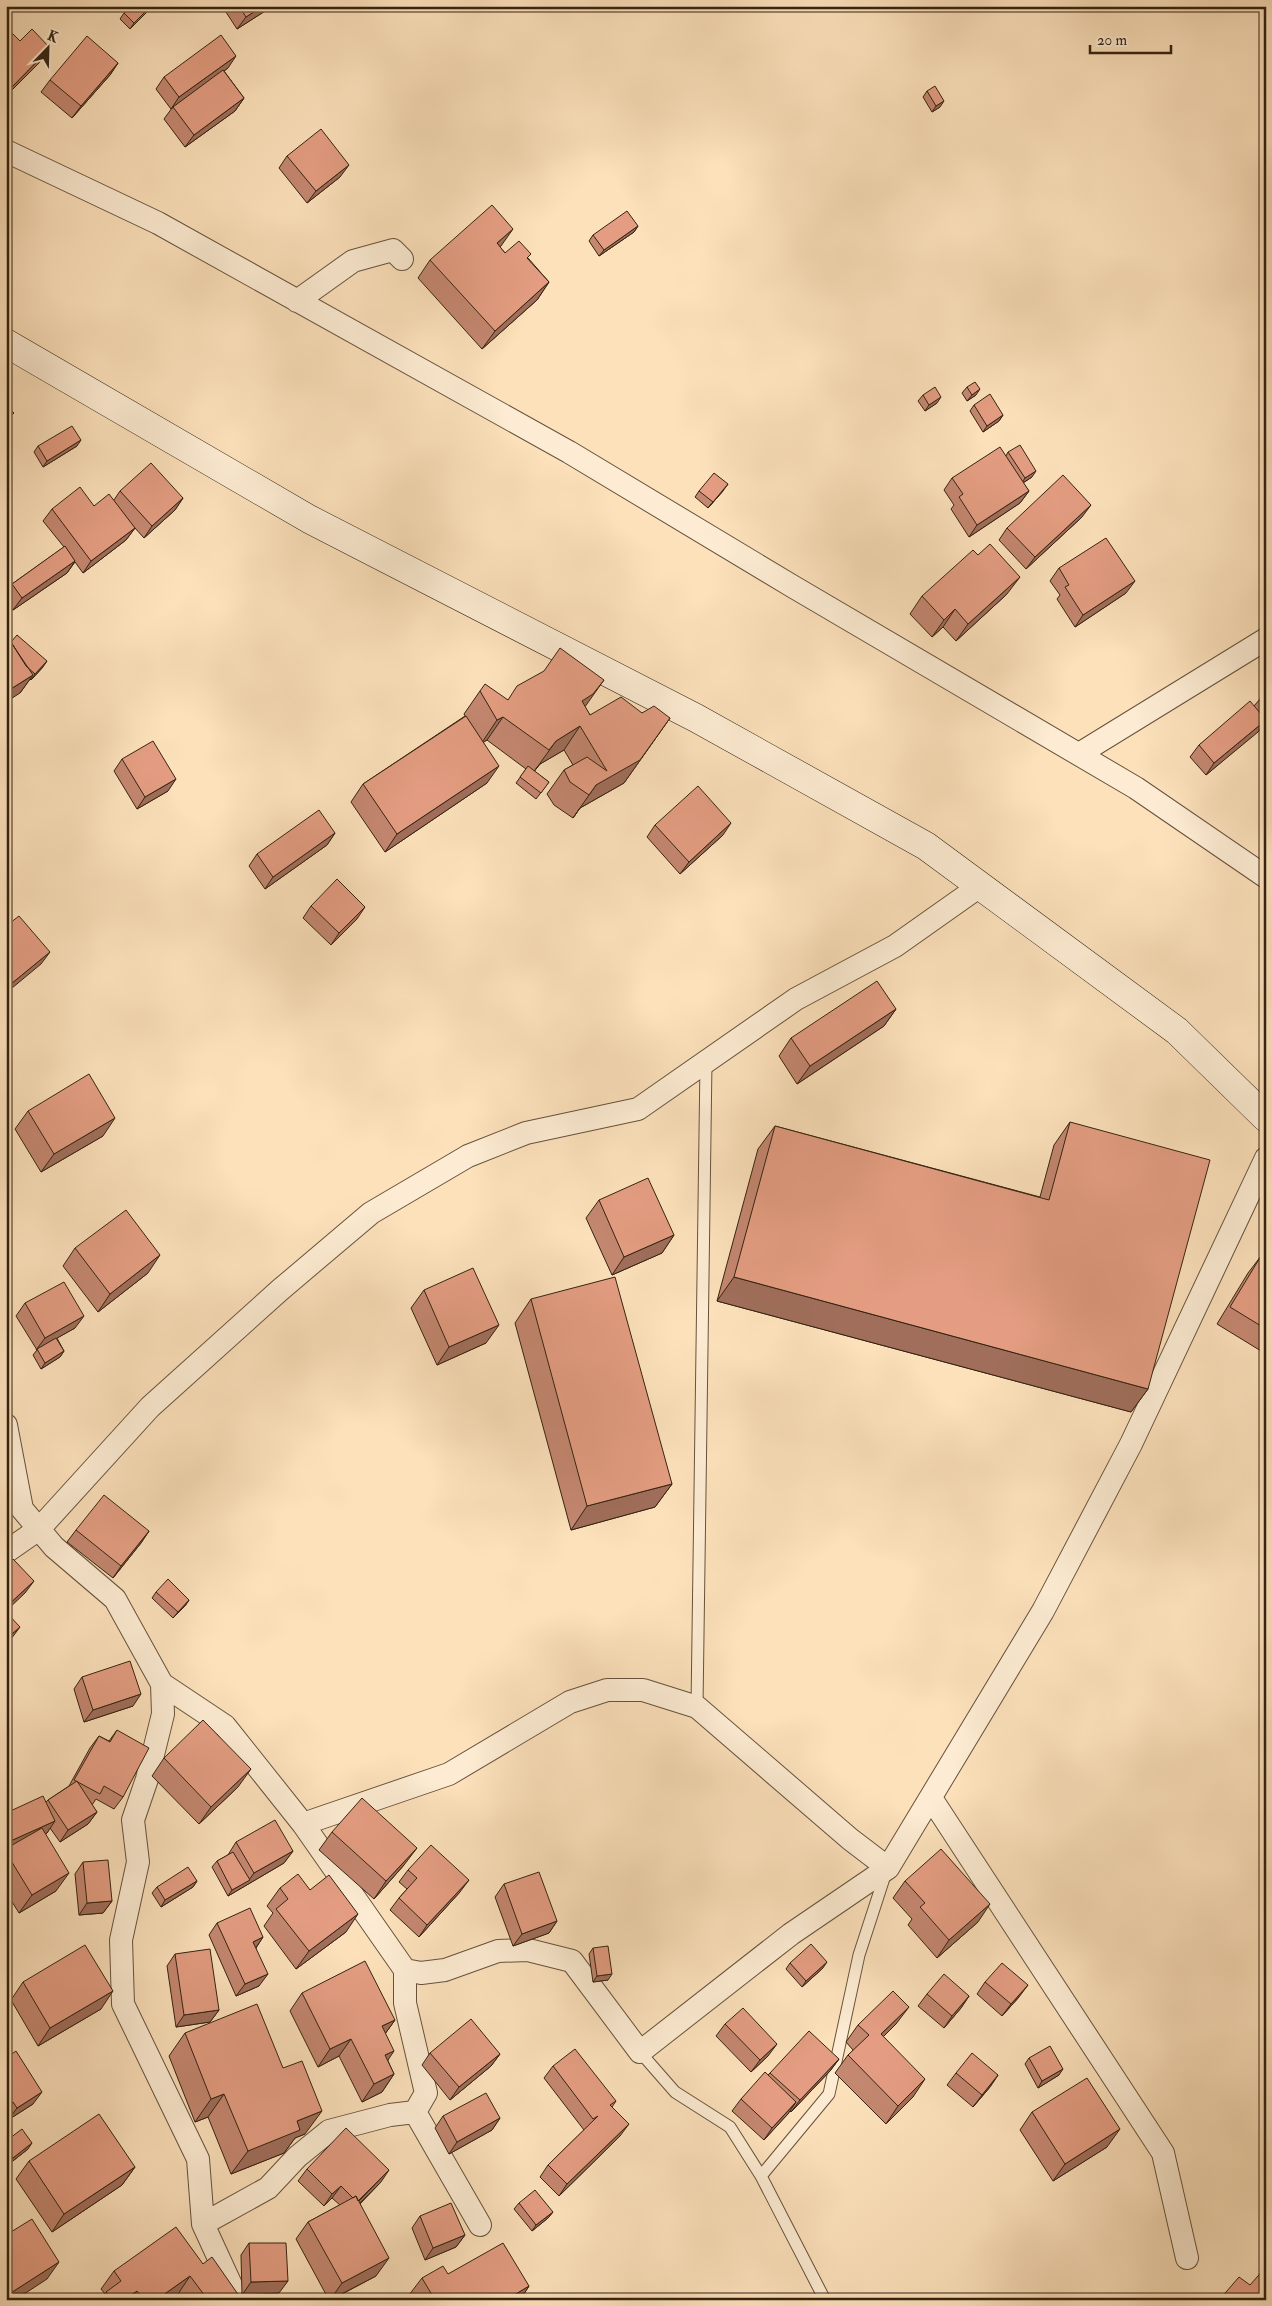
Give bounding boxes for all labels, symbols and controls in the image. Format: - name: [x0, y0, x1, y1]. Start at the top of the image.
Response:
- north arrow: [22, 22, 72, 72]
- scale bar: [1090, 22, 1171, 54]
- text: K: [45, 27, 62, 47]
- text: 20 m: [1097, 31, 1127, 50]

